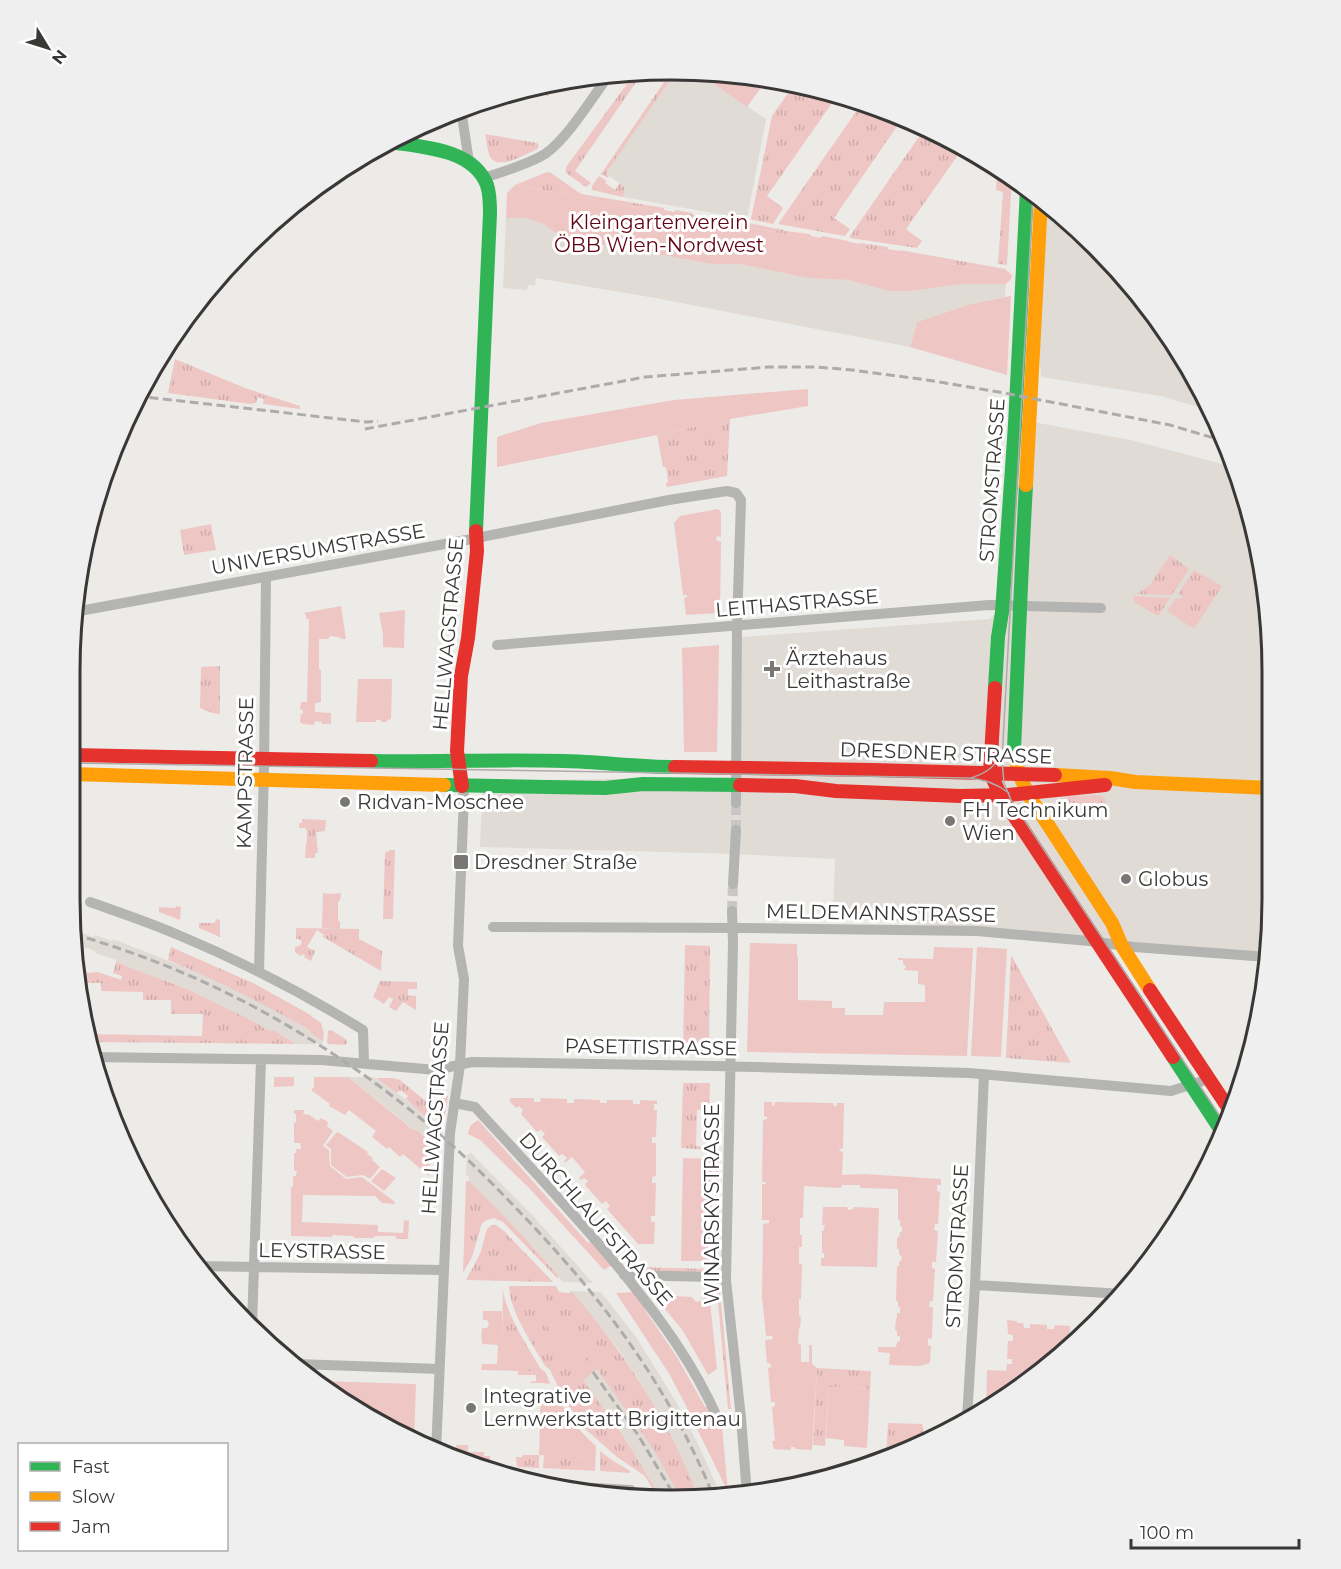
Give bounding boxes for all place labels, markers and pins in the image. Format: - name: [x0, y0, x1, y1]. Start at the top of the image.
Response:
- place label: Ärztehaus Leithastraße: [786, 646, 911, 693]
- marker: Ärztehaus Leithastraße: [763, 660, 781, 678]
- place label: Rıdvan-Moschee: [357, 790, 524, 814]
- marker: Rıdvan-Moschee: [338, 795, 352, 809]
- place label: FH Technikum Wien: [962, 798, 1109, 845]
- marker: FH Technikum Wien: [943, 814, 957, 828]
- place label: Dresdner Straße: [474, 850, 637, 874]
- marker: Dresdner Straße: [452, 853, 470, 871]
- place label: Globus: [1138, 867, 1208, 891]
- marker: Globus: [1119, 872, 1133, 886]
- place label: Integrative Lernwerkstatt Brigittenau: [483, 1384, 741, 1431]
- marker: Integrative Lernwerkstatt Brigittenau: [464, 1401, 478, 1415]

